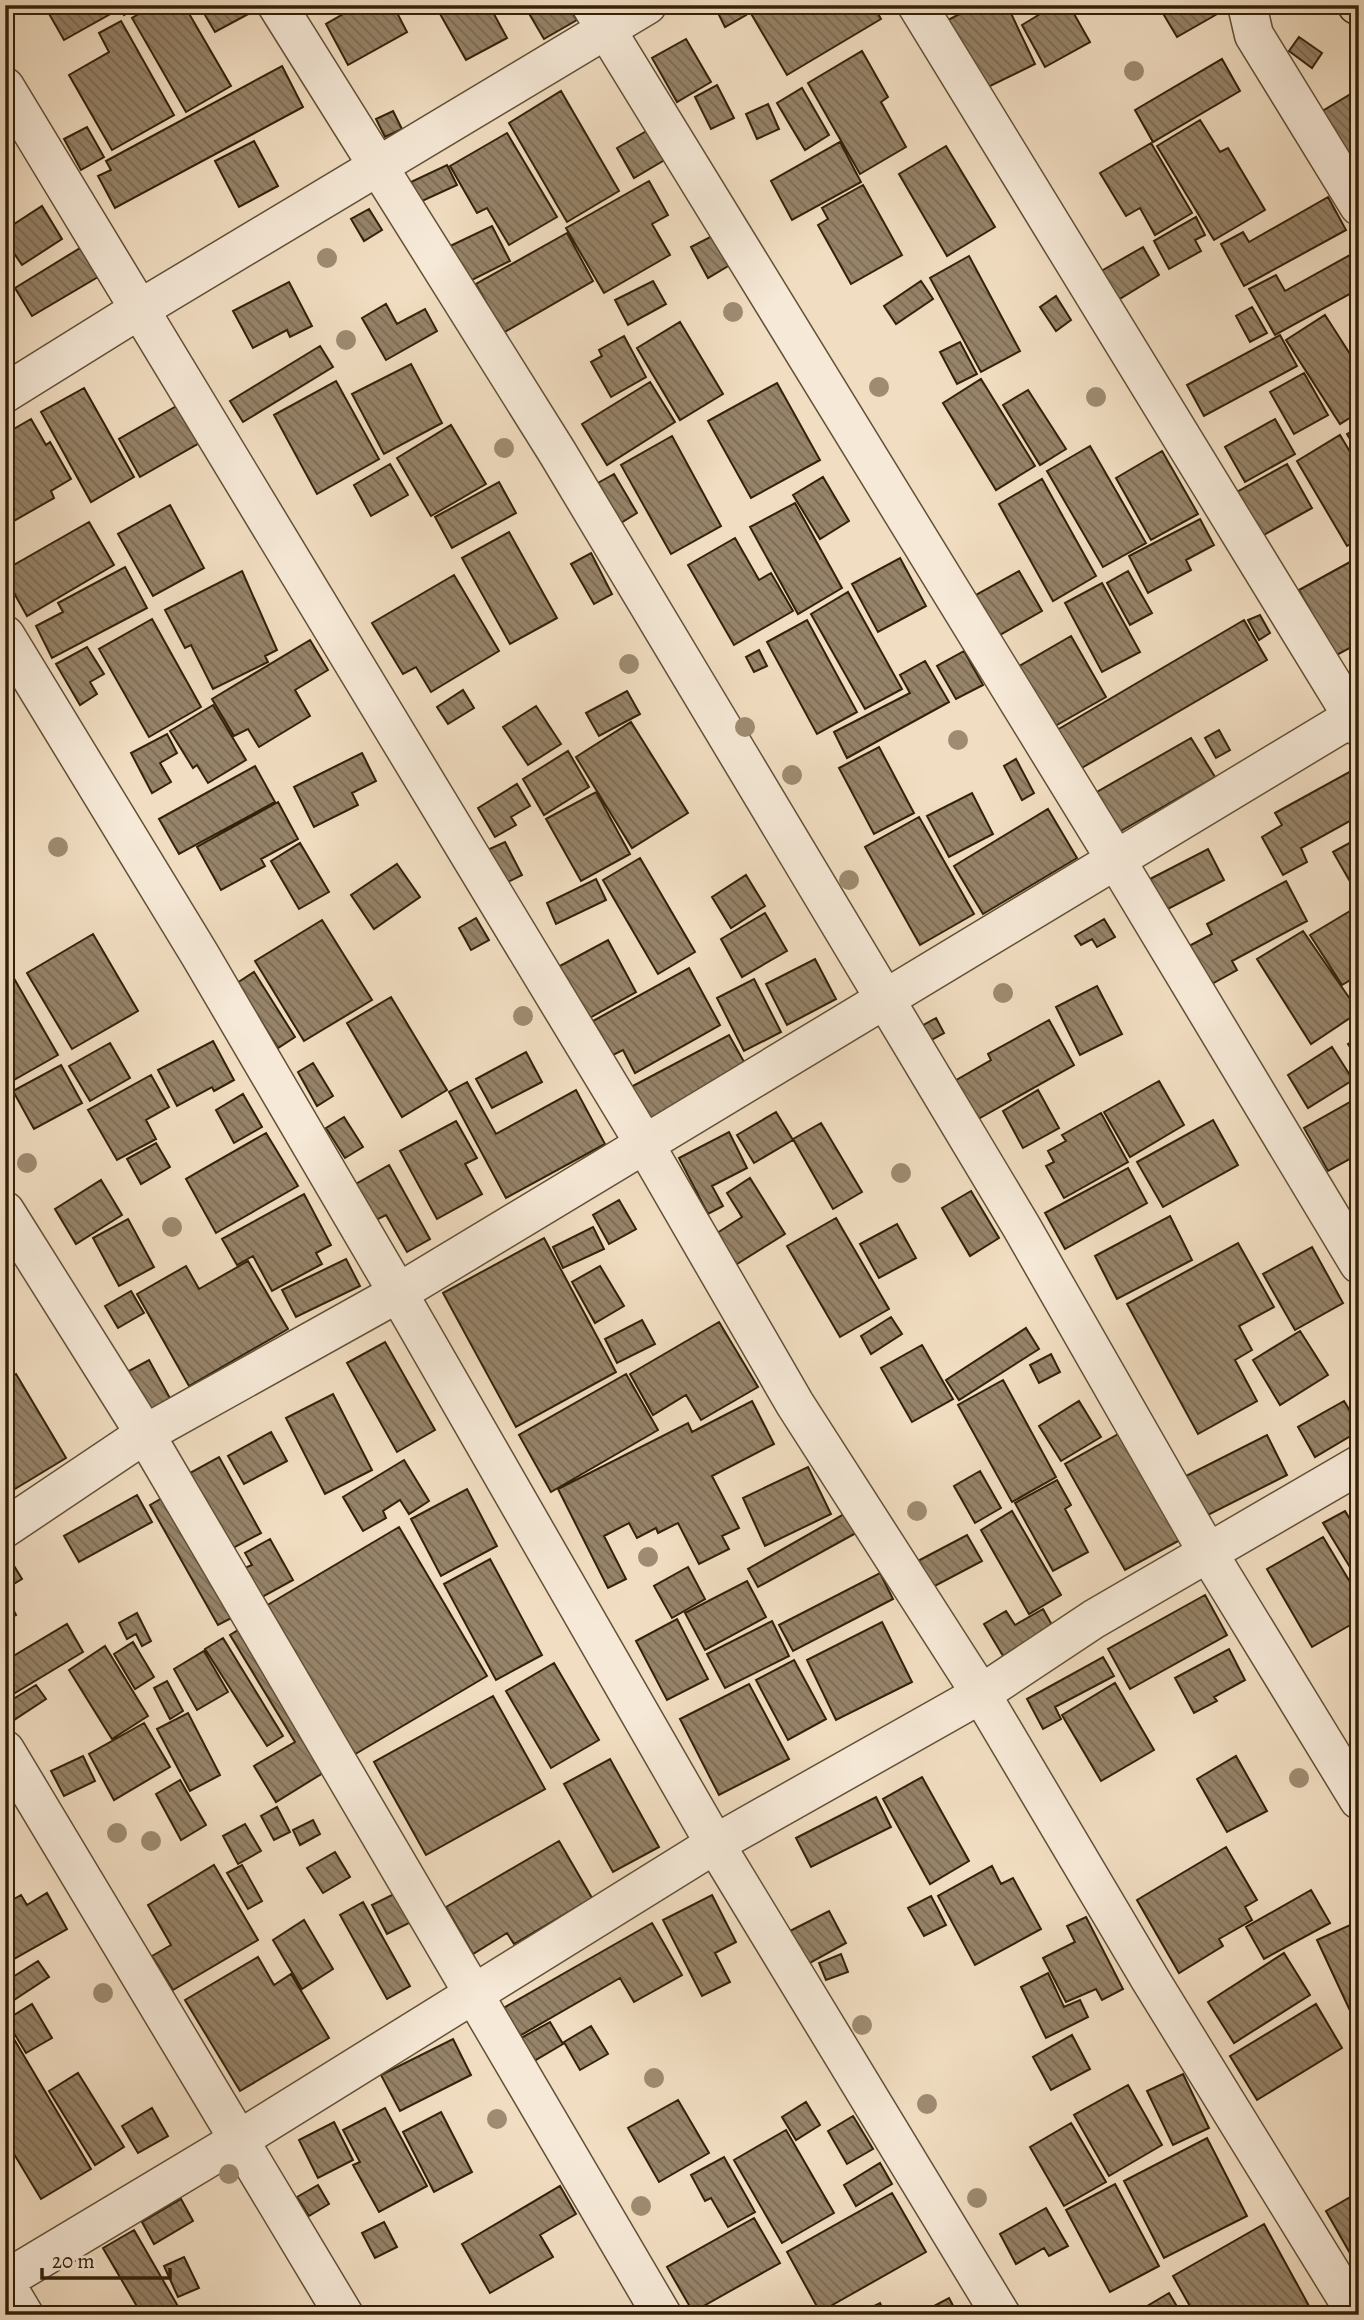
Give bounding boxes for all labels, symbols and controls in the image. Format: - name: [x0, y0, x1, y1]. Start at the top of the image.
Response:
- scale bar: [42, 2236, 170, 2280]
- text: 20 m: [52, 2247, 95, 2275]

